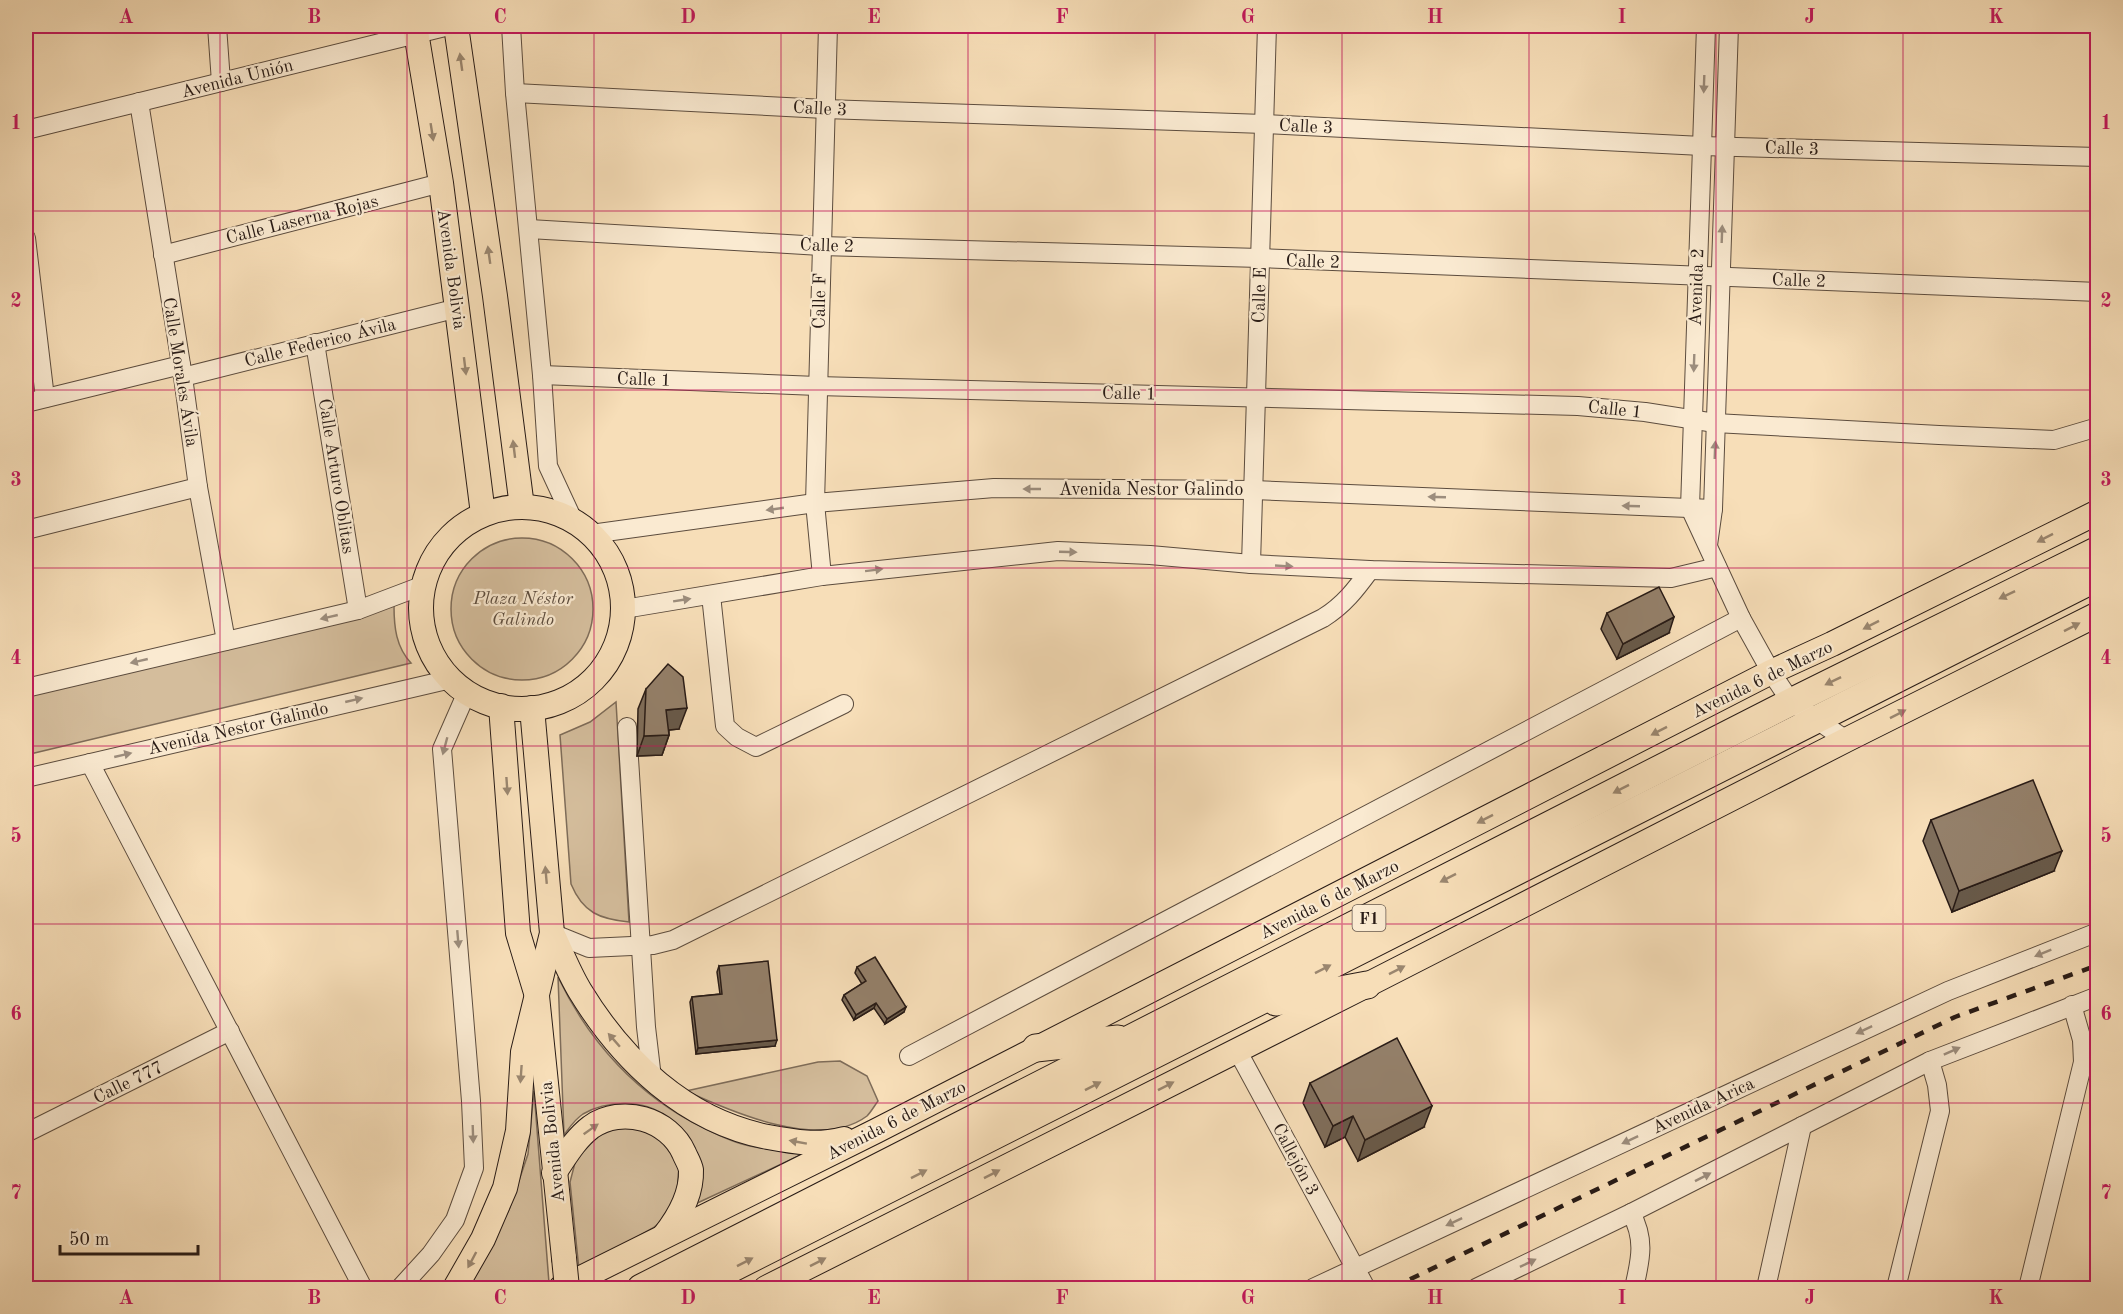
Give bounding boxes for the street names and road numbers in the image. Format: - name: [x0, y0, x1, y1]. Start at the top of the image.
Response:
- street label: Avenida Unión: [179, 56, 295, 102]
- street label: Calle 3: [792, 99, 848, 119]
- street label: Calle 3: [1278, 117, 1334, 137]
- street label: Calle 3: [1764, 139, 1819, 159]
- street label: Calle Laserna Rojas: [224, 192, 380, 248]
- street label: Avenida Bolivia: [434, 208, 468, 331]
- street label: Calle 2: [799, 236, 854, 256]
- street label: Avenida 2: [1687, 248, 1707, 326]
- street label: Calle 2: [1285, 252, 1340, 272]
- street label: Calle E: [1250, 267, 1270, 324]
- street label: Calle 2: [1771, 271, 1826, 291]
- street label: Calle F: [811, 273, 829, 329]
- street label: Calle Morales Ávila: [159, 296, 205, 448]
- street label: Calle Federico Ávila: [242, 312, 398, 371]
- street label: Calle 1: [616, 370, 671, 390]
- street label: Calle 1: [1102, 385, 1156, 403]
- street label: Calle Arturo Oblitas: [315, 397, 357, 555]
- street label: Calle 1: [1587, 398, 1643, 422]
- street label: Avenida Nestor Galindo: [1059, 481, 1243, 499]
- street label: Avenida 6 de Marzo: [1689, 638, 1836, 722]
- street label: Avenida Nestor Galindo: [146, 699, 330, 759]
- street label: Avenida 6 de Marzo: [1257, 857, 1402, 943]
- road number: F1: [1352, 905, 1386, 931]
- street label: Calle 777: [91, 1058, 166, 1107]
- street label: Avenida Arica: [1650, 1074, 1757, 1137]
- street label: Avenida 6 de Marzo: [824, 1078, 969, 1164]
- street label: Avenida Bolivia: [538, 1080, 568, 1203]
- street label: Callejón 3: [1269, 1120, 1322, 1199]

